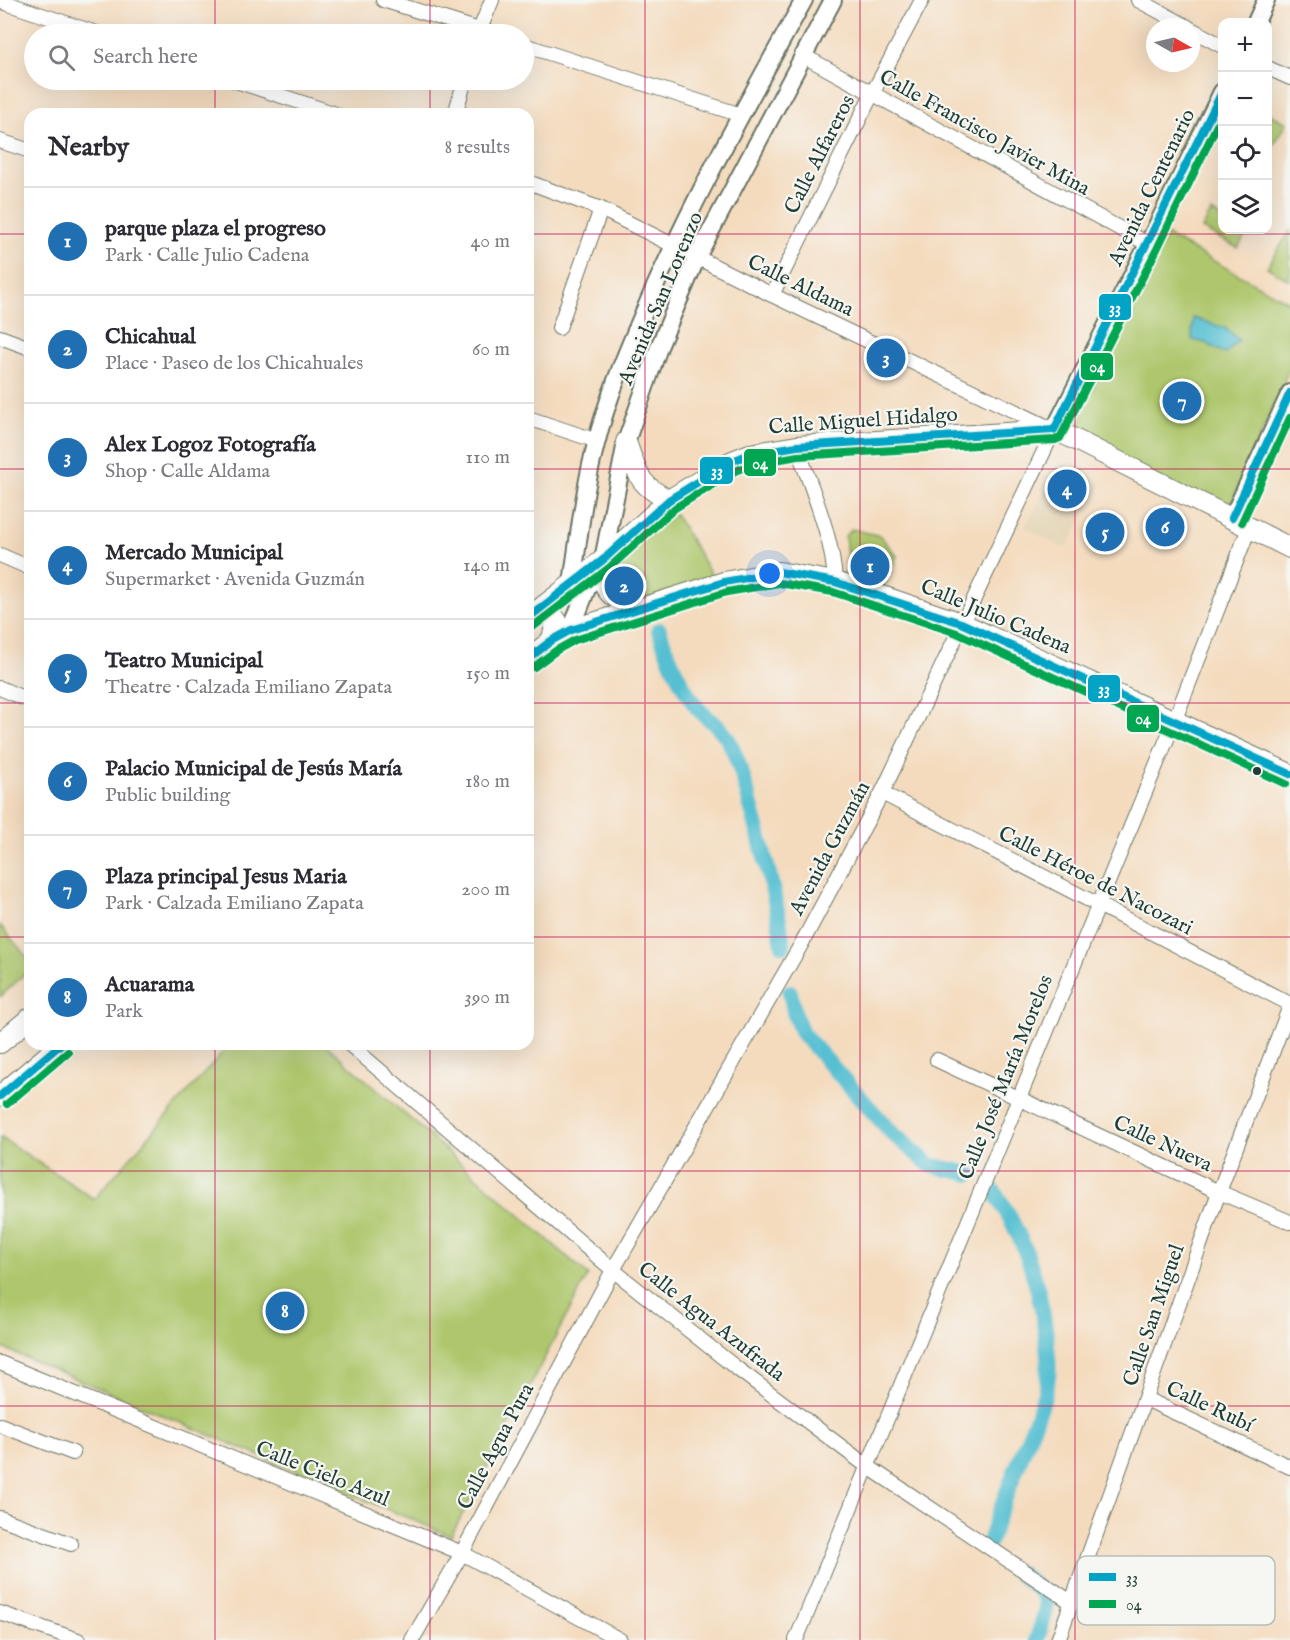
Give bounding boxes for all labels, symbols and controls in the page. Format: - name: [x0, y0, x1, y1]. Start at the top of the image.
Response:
- north arrow: [1146, 18, 1200, 72]
- map controls: [1218, 18, 1272, 234]
- button: +: [1218, 18, 1272, 72]
- search box: [24, 24, 534, 90]
- icon: search: [45, 41, 78, 74]
- text: Search here: [93, 43, 198, 71]
- street label: Calle Francisco Javier Mina: [874, 64, 1095, 203]
- button: −: [1218, 72, 1272, 126]
- street label: Calle Alfareros: [779, 91, 862, 219]
- street label: Avenida Centenario: [1102, 105, 1202, 272]
- button: locate: [1218, 126, 1272, 180]
- text: Nearby: [48, 131, 129, 164]
- text: 8 results: [444, 135, 510, 160]
- button: layers: [1218, 180, 1272, 234]
- street label: Avenida San Lorenzo: [612, 208, 710, 390]
- text: parque plaza el progreso: [105, 215, 326, 243]
- text: 1: [64, 229, 71, 254]
- text: 40 m: [471, 229, 510, 254]
- text: Park · Calle Julio Cadena: [105, 243, 309, 268]
- street label: Calle Aldama: [743, 249, 859, 324]
- line badge: 33: [1098, 293, 1132, 321]
- text: 33: [1109, 299, 1121, 319]
- text: Chicahual: [105, 323, 196, 351]
- pin: 3: [866, 336, 906, 380]
- text: 2: [63, 337, 72, 362]
- text: 60 m: [472, 337, 510, 362]
- text: Place · Paseo de los Chicahuales: [105, 351, 363, 376]
- line badge: 04: [1080, 352, 1114, 381]
- text: 04: [1089, 358, 1106, 378]
- pin: 7: [1162, 378, 1202, 424]
- street label: Calle Miguel Hidalgo: [768, 401, 959, 442]
- text: Alex Logoz Fotografía: [105, 431, 316, 459]
- text: 3: [64, 445, 71, 470]
- text: 110 m: [466, 445, 510, 470]
- line badge: 04: [743, 448, 777, 477]
- text: 04: [752, 455, 769, 475]
- line badge: 33: [699, 456, 734, 485]
- text: Shop · Calle Aldama: [105, 459, 270, 484]
- text: 33: [711, 462, 723, 482]
- pin: 4: [1048, 466, 1086, 512]
- pin: 6: [1146, 504, 1184, 550]
- pin: 5: [1086, 510, 1124, 554]
- text: Mercado Municipal: [105, 539, 283, 567]
- pin: 1: [850, 544, 890, 588]
- text: 4: [63, 553, 72, 578]
- text: 140 m: [463, 553, 510, 578]
- your location: [755, 559, 784, 588]
- pin: 2: [604, 564, 644, 608]
- text: Supermarket · Avenida Guzmán: [105, 567, 365, 592]
- street label: Calle Julio Cadena: [916, 574, 1076, 662]
- text: Teatro Municipal: [105, 647, 263, 675]
- text: 5: [64, 661, 71, 686]
- text: 150 m: [466, 661, 510, 686]
- line badge: 33: [1087, 674, 1121, 703]
- text: Theatre · Calzada Emiliano Zapata: [105, 675, 392, 700]
- text: 33: [1098, 680, 1110, 700]
- line badge: 04: [1126, 704, 1160, 733]
- text: 04: [1135, 710, 1152, 730]
- text: Palacio Municipal de Jesús María: [105, 755, 402, 783]
- unlabelled marker: [1251, 765, 1263, 777]
- text: 6: [63, 769, 72, 794]
- text: 180 m: [465, 769, 510, 794]
- street label: Avenida Guzmán: [783, 777, 877, 921]
- text: Public building: [105, 783, 230, 808]
- street label: Calle Héroe de Nacozari: [993, 821, 1197, 942]
- text: Plaza principal Jesus Maria: [105, 863, 347, 891]
- text: 7: [63, 877, 72, 902]
- text: 200 m: [461, 877, 510, 902]
- text: Park · Calzada Emiliano Zapata: [105, 891, 364, 916]
- text: Acuarama: [105, 971, 194, 999]
- street label: Calle José María Morelos: [953, 971, 1060, 1184]
- text: 8: [64, 985, 71, 1010]
- text: 390 m: [464, 985, 510, 1010]
- text: Park: [105, 999, 143, 1024]
- street label: Calle Nueva: [1109, 1110, 1217, 1179]
- street label: Calle San Miguel: [1118, 1241, 1191, 1390]
- street label: Calle Agua Azufrada: [632, 1256, 791, 1389]
- pin: 8: [266, 1288, 304, 1334]
- street label: Calle Rubí: [1161, 1375, 1259, 1440]
- street label: Calle Agua Pura: [452, 1378, 541, 1515]
- street label: Calle Cielo Azul: [252, 1435, 393, 1514]
- legend: [1077, 1556, 1275, 1625]
- text: 33: [1126, 1569, 1138, 1589]
- text: 04: [1126, 1596, 1142, 1616]

